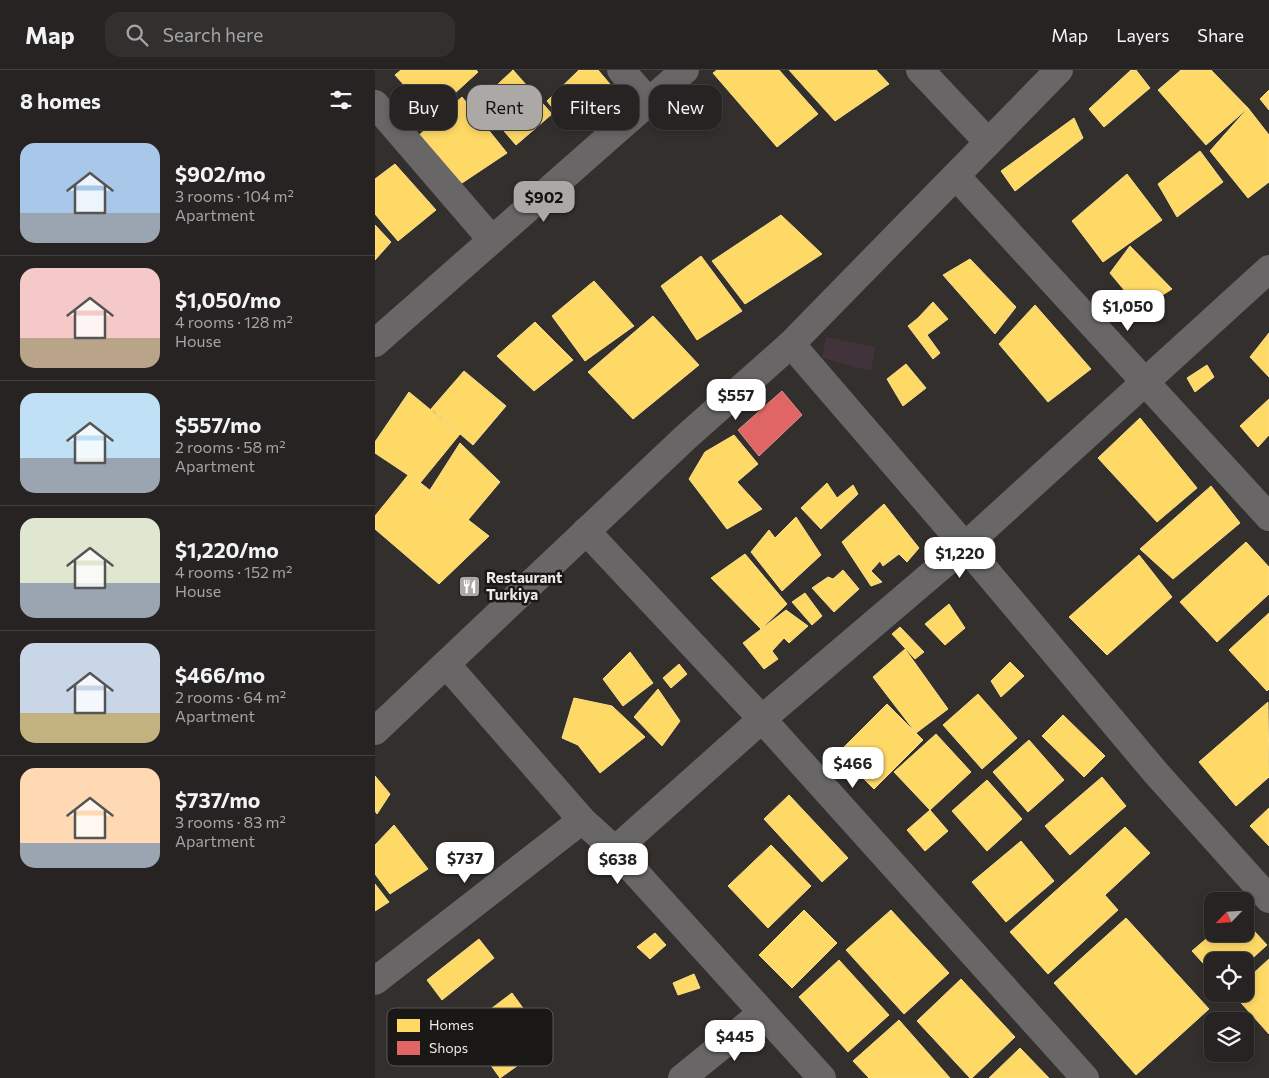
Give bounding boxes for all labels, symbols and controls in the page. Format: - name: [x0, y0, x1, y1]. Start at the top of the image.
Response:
- search box: [105, 12, 455, 57]
- text: Map: [25, 20, 75, 49]
- icon: search: [123, 21, 151, 49]
- text: Search here: [163, 23, 263, 46]
- text: Map: [1051, 24, 1088, 46]
- text: Layers: [1116, 24, 1169, 46]
- text: Share: [1197, 24, 1244, 46]
- chip: Buy: [390, 85, 457, 130]
- chip: Rent: [467, 85, 542, 130]
- chip: Filters: [552, 85, 639, 130]
- chip: New: [649, 85, 722, 130]
- icon: filters: [327, 86, 355, 114]
- text: 8 homes: [20, 88, 101, 113]
- text: $902/mo: [175, 161, 266, 186]
- icon: home: [60, 163, 120, 223]
- pin: $902: [514, 180, 574, 223]
- text: 3 rooms · 104 m²: [175, 186, 294, 205]
- text: $902: [525, 187, 563, 206]
- text: Apartment: [175, 205, 255, 224]
- text: $1,050/mo: [175, 287, 281, 312]
- icon: home: [60, 288, 120, 348]
- pin: $1,050: [1087, 290, 1169, 332]
- text: $1,050: [1103, 296, 1153, 315]
- text: 4 rooms · 128 m²: [175, 312, 293, 331]
- text: House: [175, 331, 221, 350]
- pin: $557: [706, 378, 766, 421]
- text: $557: [718, 385, 754, 404]
- text: $557/mo: [175, 412, 261, 437]
- icon: home: [60, 413, 120, 473]
- text: 2 rooms · 58 m²: [175, 437, 286, 456]
- text: Apartment: [175, 456, 255, 475]
- pin: $1,220: [919, 536, 1001, 579]
- text: $1,220/mo: [175, 537, 279, 562]
- icon: home: [60, 538, 120, 598]
- text: $1,220: [935, 543, 985, 562]
- text: 4 rooms · 152 m²: [175, 562, 292, 581]
- place label: Restaurant Turkiya: [486, 568, 562, 603]
- restaurant icon: Restaurant Turkiya: [458, 575, 482, 599]
- text: House: [175, 581, 221, 600]
- text: $466/mo: [175, 662, 265, 687]
- icon: home: [60, 663, 120, 723]
- text: 2 rooms · 64 m²: [175, 687, 286, 706]
- text: Apartment: [175, 706, 255, 725]
- pin: $466: [823, 746, 883, 789]
- text: $466: [834, 753, 872, 772]
- text: $737/mo: [175, 787, 260, 812]
- icon: home: [60, 788, 120, 848]
- text: 3 rooms · 83 m²: [175, 812, 286, 831]
- text: Apartment: [175, 831, 255, 850]
- pin: $737: [435, 842, 495, 884]
- pin: $638: [588, 842, 648, 885]
- text: $737: [447, 848, 483, 867]
- text: $638: [599, 849, 637, 868]
- north arrow: [1204, 892, 1254, 942]
- map controls: [1204, 892, 1254, 1062]
- button: locate: [1204, 952, 1254, 1002]
- legend: [387, 1008, 553, 1066]
- button: layers: [1204, 1012, 1254, 1062]
- text: Homes: [429, 1016, 474, 1033]
- pin: $445: [705, 1020, 765, 1062]
- text: $445: [716, 1026, 754, 1045]
- text: Shops: [429, 1039, 468, 1056]

